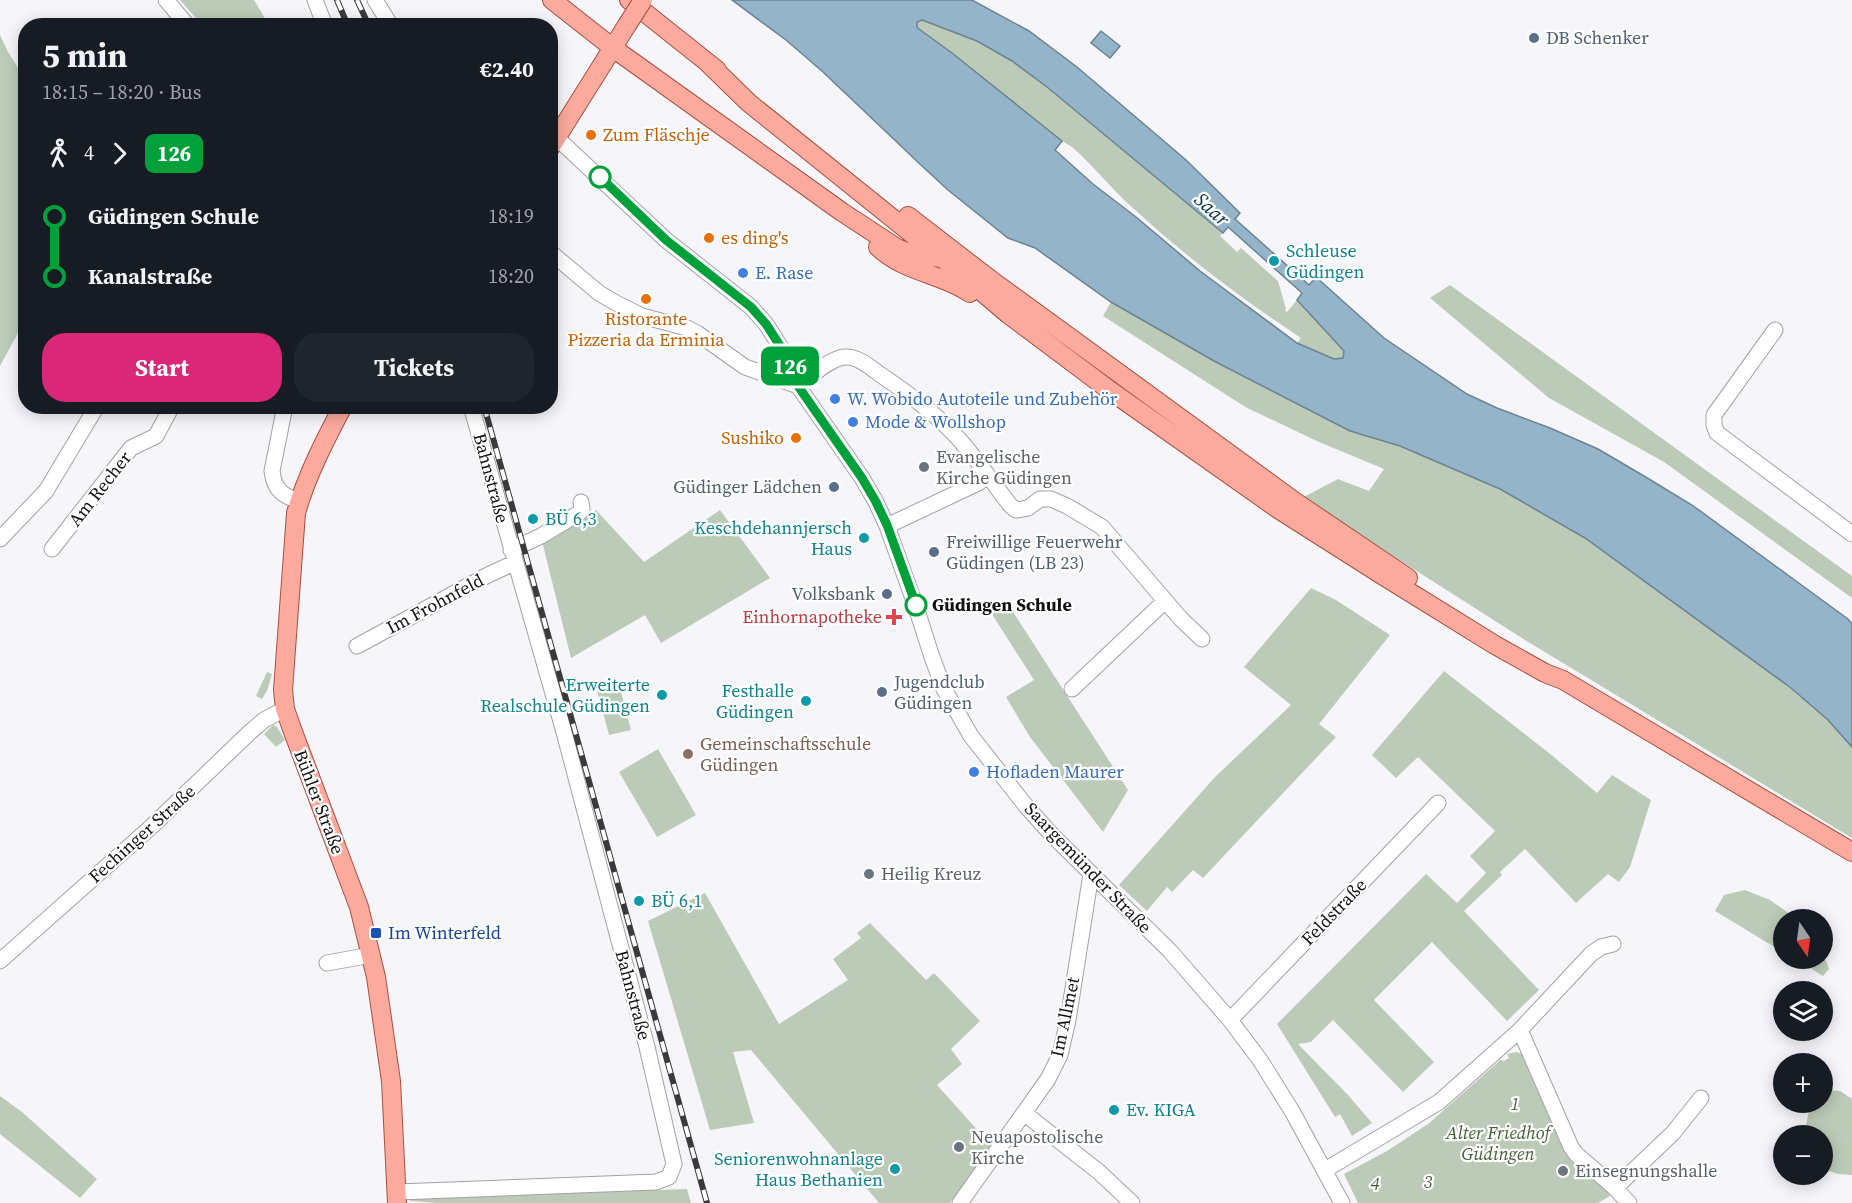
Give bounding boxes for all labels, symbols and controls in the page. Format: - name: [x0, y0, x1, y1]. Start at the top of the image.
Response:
- place label: DB Schenker: [1546, 25, 1649, 50]
- marker: DB Schenker: [1527, 31, 1541, 45]
- text: 5 min: [42, 33, 128, 78]
- text: €2.40: [480, 54, 534, 84]
- text: 18:15 – 18:20 · Bus: [42, 78, 201, 106]
- place label: Zum Fläschje: [603, 122, 710, 147]
- marker: Zum Fläschje: [584, 128, 598, 142]
- icon: walk: [42, 137, 75, 170]
- icon: forward: [103, 137, 136, 170]
- text: 4: [84, 139, 94, 167]
- text: 126: [157, 139, 191, 168]
- unlabelled marker: [589, 166, 611, 188]
- water label: Saar: [1188, 186, 1237, 233]
- text: Güdingen Schule: [88, 201, 259, 231]
- text: 18:19: [488, 202, 534, 230]
- place label: es ding's: [721, 225, 789, 250]
- marker: es ding's: [702, 231, 716, 245]
- place label: Schleuse Güdingen: [1286, 238, 1364, 284]
- marker: Schleuse Güdingen: [1267, 254, 1281, 268]
- place label: E. Rase: [755, 260, 813, 285]
- text: Kanalstraße: [88, 261, 212, 291]
- text: 18:20: [488, 262, 534, 290]
- marker: E. Rase: [736, 266, 750, 280]
- marker: Ristorante Pizzeria da Erminia: [639, 292, 653, 306]
- place label: Ristorante Pizzeria da Erminia: [568, 306, 725, 352]
- button: Start: [42, 333, 282, 402]
- button: Tickets: [294, 333, 534, 402]
- line badge: 126: [756, 346, 824, 386]
- text: 126: [773, 352, 807, 381]
- place label: W. Wobido Autoteile und Zubehör: [847, 386, 1118, 411]
- marker: W. Wobido Autoteile und Zubehör: [828, 392, 842, 406]
- place label: Mode & Wollshop: [865, 409, 1006, 434]
- marker: Mode & Wollshop: [846, 415, 860, 429]
- place label: Sushiko: [721, 425, 784, 450]
- street label: Bahnstraße: [467, 430, 516, 526]
- marker: Sushiko: [789, 431, 803, 445]
- place label: Evangelische Kirche Güdingen: [936, 444, 1072, 490]
- street label: Am Recher: [62, 446, 137, 532]
- marker: Evangelische Kirche Güdingen: [917, 460, 931, 474]
- place label: Güdinger Lädchen: [673, 474, 822, 499]
- marker: Güdinger Lädchen: [827, 480, 841, 494]
- place label: BÜ 6,3: [545, 506, 596, 531]
- marker: BÜ 6,3: [526, 512, 540, 526]
- place label: Keschdehannjersch Haus: [694, 515, 852, 561]
- place label: Freiwillige Feuerwehr Güdingen (LB 23): [946, 529, 1123, 575]
- marker: Keschdehannjersch Haus: [857, 531, 871, 545]
- marker: Freiwillige Feuerwehr Güdingen (LB 23): [927, 545, 941, 559]
- street label: Im Frohnfeld: [382, 567, 488, 640]
- place label: Volksbank: [792, 581, 875, 606]
- marker: Volksbank: [880, 587, 894, 601]
- place label: Güdingen Schule: [932, 592, 1072, 617]
- marker: Güdingen Schule: [905, 594, 927, 616]
- place label: Einhornapotheke: [742, 604, 882, 629]
- marker: Einhornapotheke: [887, 610, 901, 624]
- place label: Jugendclub Güdingen: [893, 669, 985, 715]
- place label: Erweiterte Realschule Güdingen: [480, 672, 650, 718]
- place label: Festhalle Güdingen: [716, 678, 794, 724]
- marker: Jugendclub Güdingen: [875, 685, 889, 699]
- marker: Erweiterte Realschule Güdingen: [655, 688, 669, 702]
- marker: Festhalle Güdingen: [799, 694, 813, 708]
- place label: Gemeinschaftsschule Güdingen: [700, 731, 871, 777]
- street label: Bühler Straße: [288, 746, 351, 858]
- marker: Gemeinschaftsschule Güdingen: [681, 747, 695, 761]
- place label: Hofladen Maurer: [986, 759, 1124, 784]
- marker: Hofladen Maurer: [967, 765, 981, 779]
- street label: Fechinger Straße: [83, 779, 201, 888]
- street label: Saargemünder Straße: [1019, 797, 1158, 939]
- place label: Heilig Kreuz: [881, 861, 981, 886]
- marker: Heilig Kreuz: [862, 867, 876, 881]
- street label: Feldstraße: [1295, 873, 1372, 951]
- place label: BÜ 6,1: [651, 888, 702, 913]
- marker: BÜ 6,1: [632, 894, 646, 908]
- north arrow: [1773, 909, 1833, 969]
- map controls: [1773, 909, 1833, 1185]
- place label: Im Winterfeld: [388, 920, 501, 945]
- marker: Im Winterfeld: [369, 926, 383, 940]
- street label: Bahnstraße: [609, 947, 658, 1043]
- street label: Im Allmet: [1044, 975, 1085, 1059]
- button: layers: [1773, 981, 1833, 1041]
- button: +: [1773, 1053, 1833, 1113]
- park label: 1: [1510, 1091, 1520, 1116]
- place label: Ev. KIGA: [1126, 1097, 1196, 1122]
- marker: Ev. KIGA: [1107, 1103, 1121, 1117]
- park label: Alter Friedhof Güdingen: [1445, 1120, 1554, 1166]
- place label: Neuapostolische Kirche: [971, 1124, 1103, 1170]
- button: −: [1773, 1125, 1833, 1185]
- marker: Neuapostolische Kirche: [952, 1140, 966, 1154]
- place label: Seniorenwohnanlage Haus Bethanien: [714, 1146, 883, 1192]
- place label: Einsegnungshalle: [1575, 1158, 1718, 1183]
- marker: Seniorenwohnanlage Haus Bethanien: [888, 1162, 902, 1176]
- marker: Einsegnungshalle: [1556, 1164, 1570, 1178]
- park label: 3: [1423, 1169, 1433, 1194]
- park label: 4: [1370, 1171, 1380, 1196]

